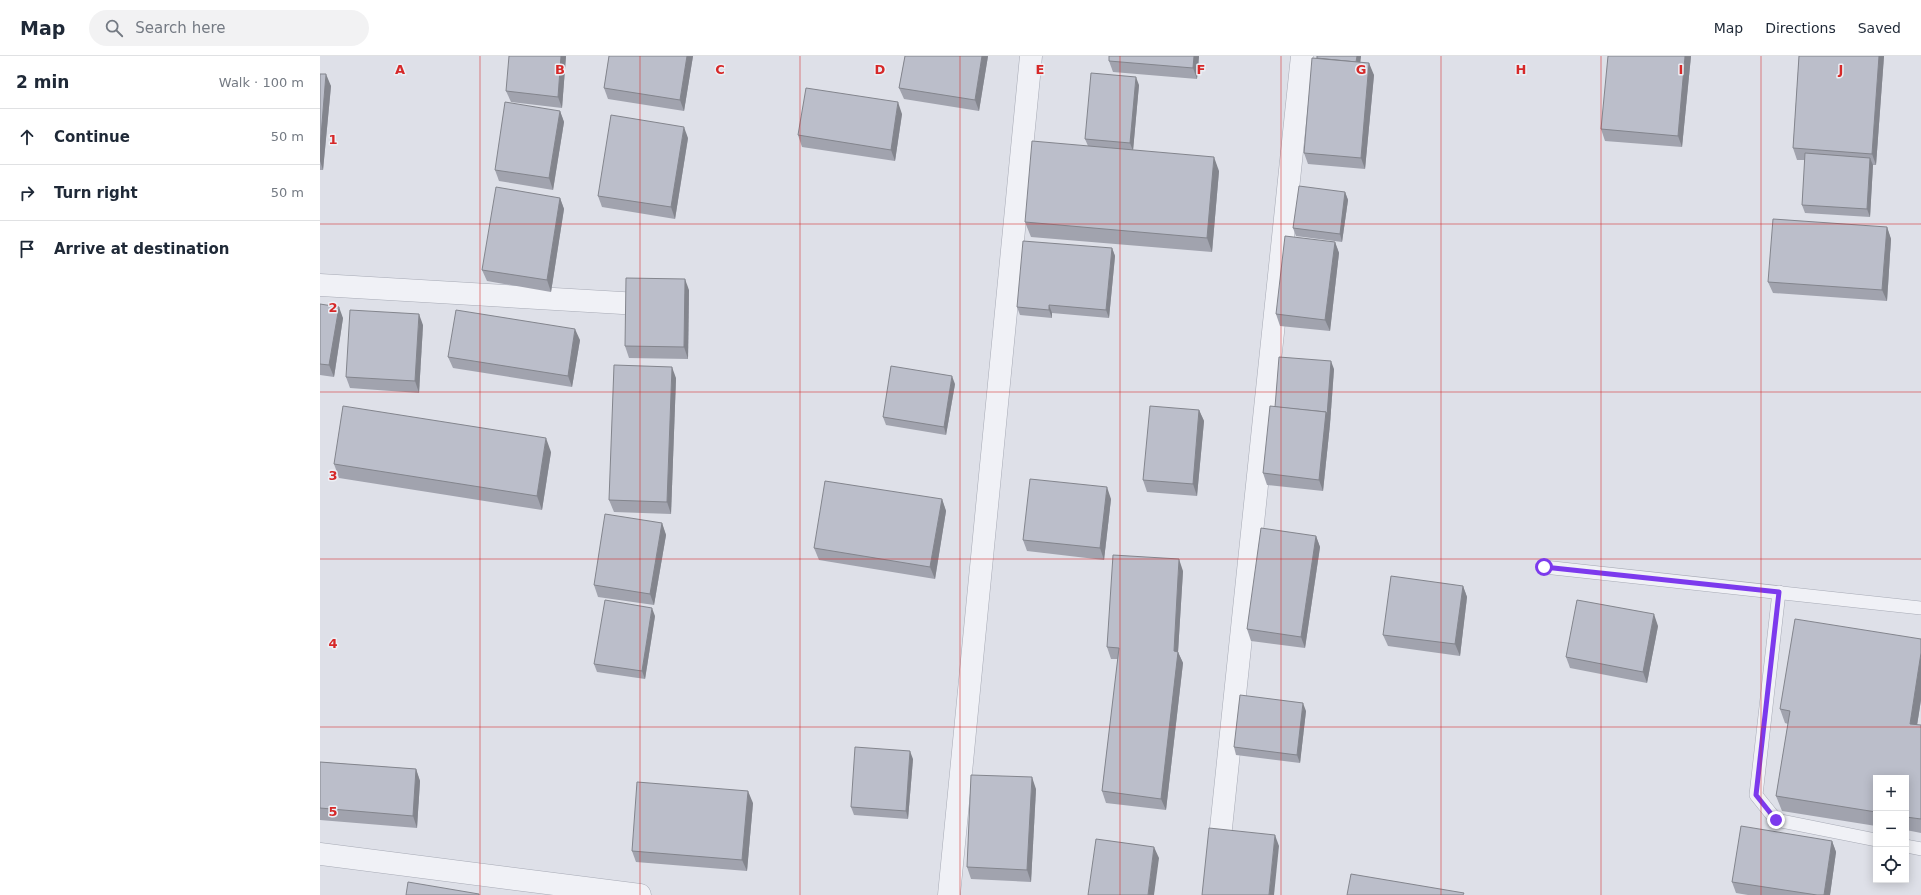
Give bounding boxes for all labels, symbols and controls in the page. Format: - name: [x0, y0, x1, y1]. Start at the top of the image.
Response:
- search box: [89, 10, 369, 46]
- text: Map: [20, 17, 65, 39]
- icon: search: [103, 17, 125, 39]
- text: Search here: [135, 19, 225, 37]
- text: Map: [1714, 20, 1743, 36]
- text: Directions: [1765, 20, 1836, 36]
- text: Saved: [1858, 20, 1901, 36]
- text: A: [395, 62, 405, 77]
- text: B: [555, 62, 565, 77]
- text: C: [715, 62, 725, 77]
- text: D: [875, 62, 886, 77]
- text: E: [1036, 62, 1044, 77]
- text: F: [1197, 62, 1205, 77]
- text: G: [1356, 62, 1366, 77]
- text: H: [1516, 62, 1526, 77]
- text: I: [1679, 62, 1683, 77]
- text: J: [1838, 62, 1843, 77]
- text: 2 min: [16, 72, 69, 92]
- text: Walk · 100 m: [219, 75, 304, 90]
- icon: ahead: [16, 126, 38, 148]
- text: Continue: [54, 128, 130, 146]
- text: 50 m: [271, 129, 304, 144]
- text: 1: [328, 132, 338, 147]
- icon: right: [16, 182, 38, 204]
- text: Turn right: [54, 184, 138, 202]
- text: 50 m: [271, 185, 304, 200]
- icon: arrive: [16, 238, 38, 260]
- text: Arrive at destination: [54, 240, 229, 258]
- text: 2: [328, 300, 338, 315]
- text: 3: [328, 468, 338, 483]
- route start: [1535, 558, 1553, 576]
- text: 4: [328, 636, 338, 651]
- map controls: [1873, 775, 1909, 883]
- button: +: [1873, 775, 1909, 811]
- text: 5: [328, 804, 338, 819]
- route end: [1767, 811, 1785, 829]
- button: −: [1873, 811, 1909, 847]
- button: locate: [1873, 847, 1909, 883]

